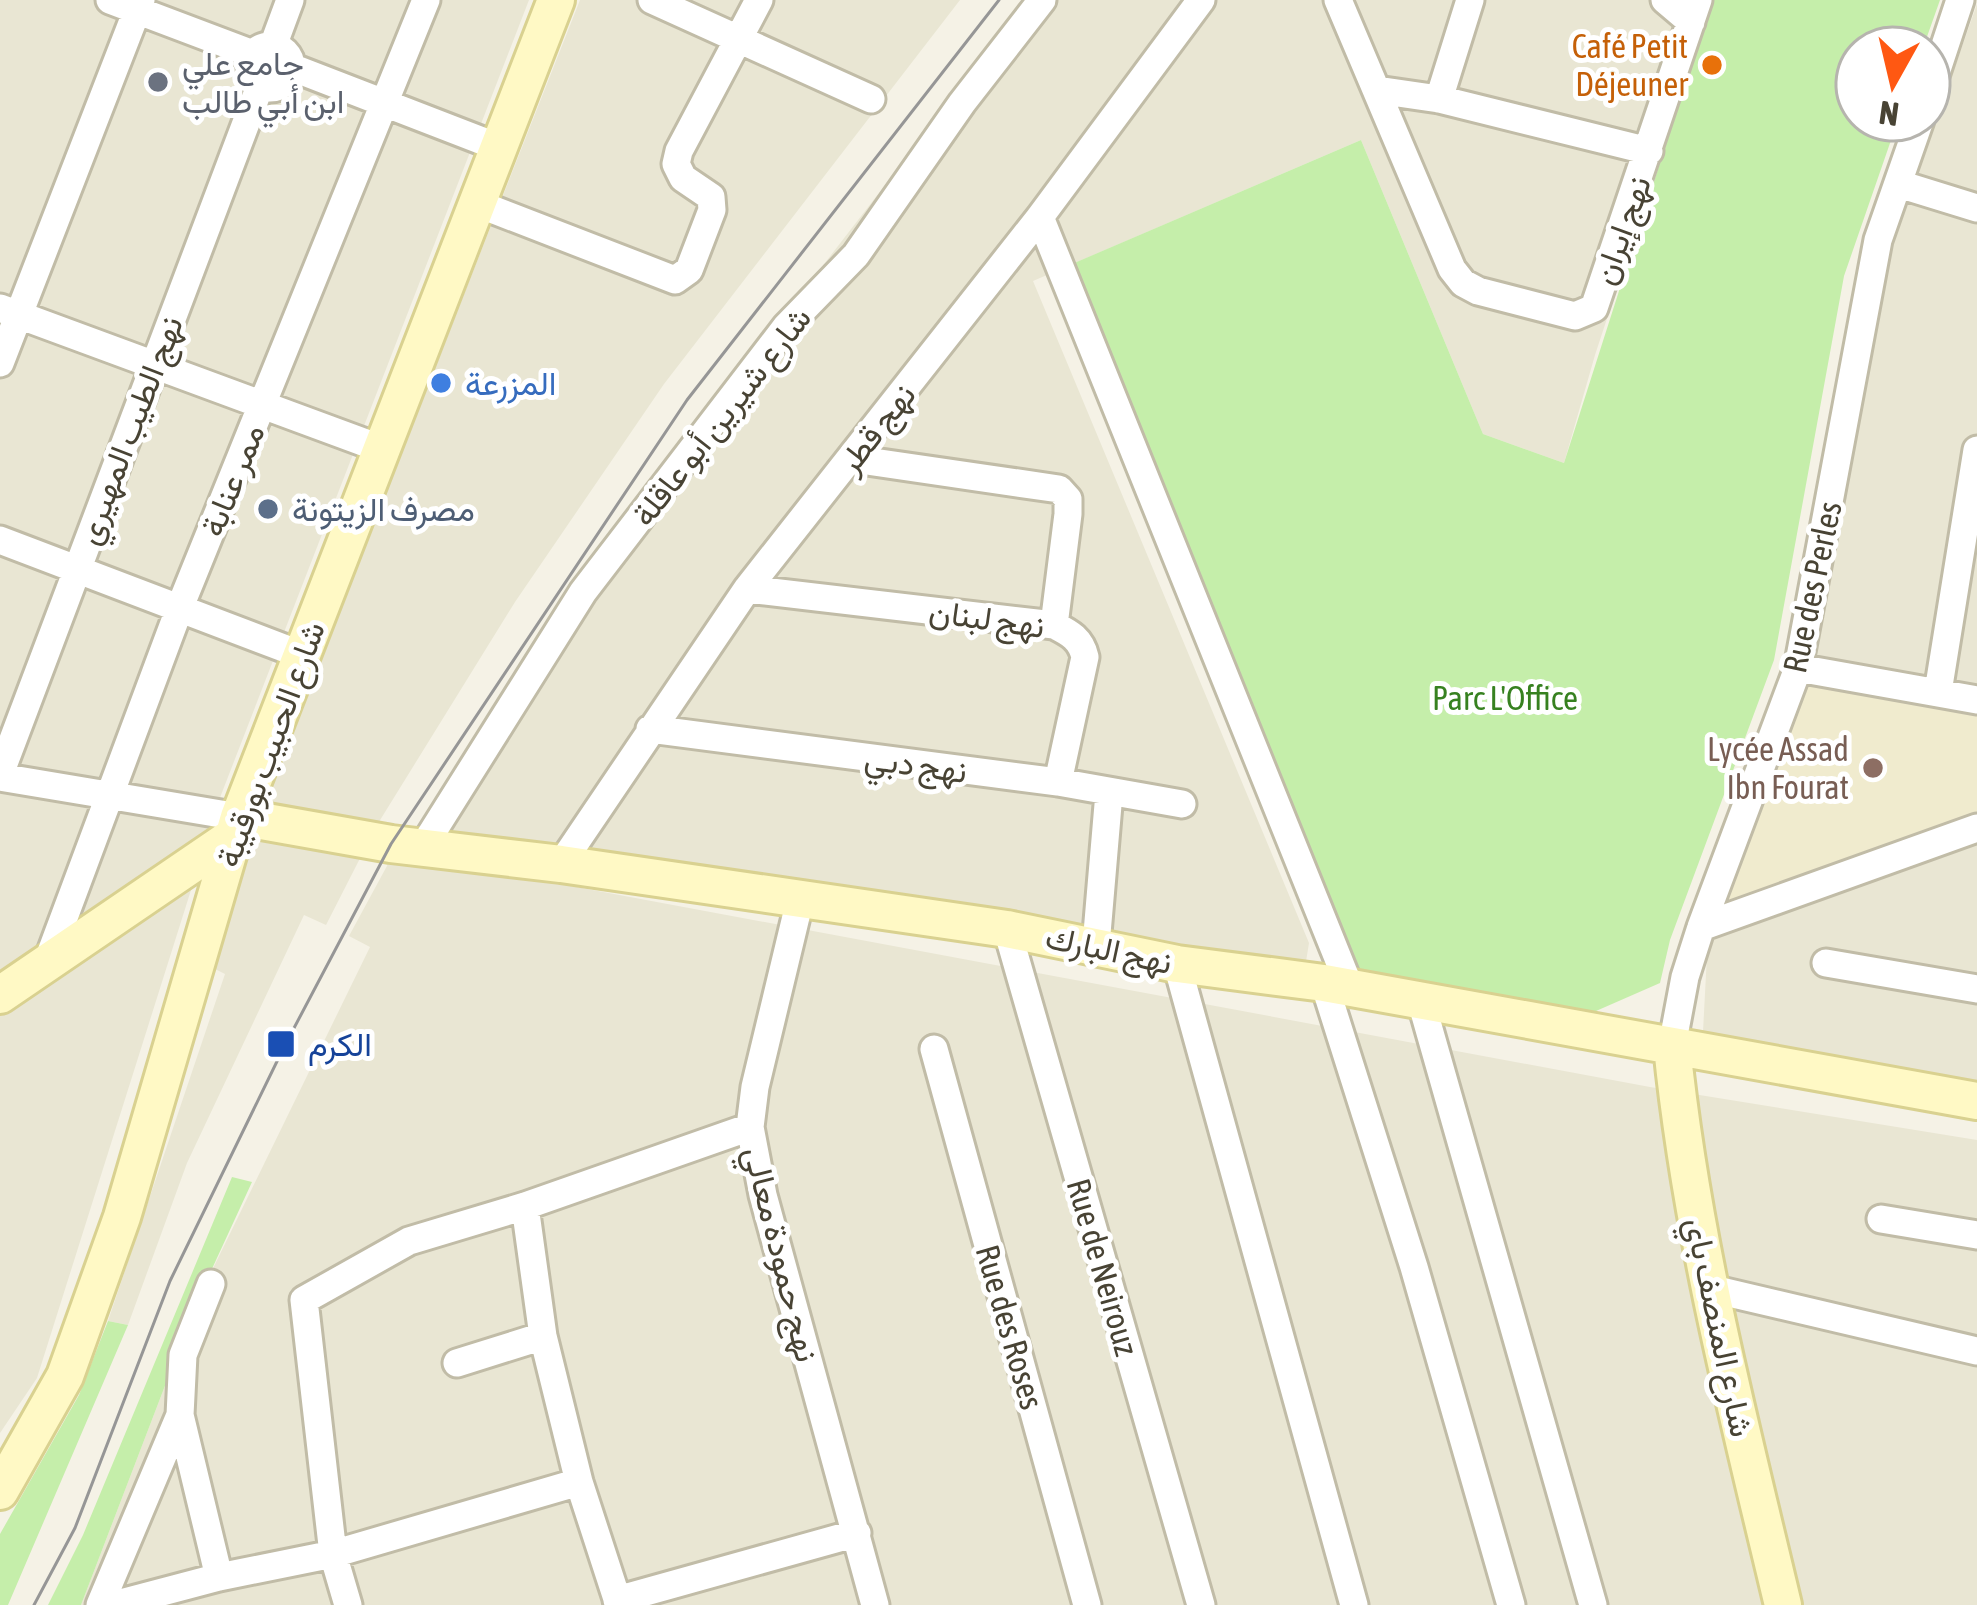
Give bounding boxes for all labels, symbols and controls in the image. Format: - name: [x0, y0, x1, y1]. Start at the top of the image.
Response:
- north arrow: [1833, 24, 1953, 144]
- place label: Café Petit Déjeuner: [1572, 27, 1689, 103]
- place label: جامع علي ابن أبي طالب: [182, 44, 344, 128]
- marker: Café Petit Déjeuner: [1699, 52, 1725, 78]
- marker: جامع علي ابن أبي طالب: [145, 69, 171, 95]
- text: N: [1877, 94, 1901, 134]
- street label: نهج إيران: [1584, 171, 1662, 291]
- street label: شارع شيرين أبو عاقلة: [624, 299, 822, 536]
- street label: نهج الطيب المهيري: [68, 311, 197, 552]
- place label: المزرعة: [465, 364, 556, 404]
- marker: المزرعة: [428, 370, 454, 396]
- street label: نهج قطر: [829, 376, 926, 484]
- street label: ممر عنابة: [192, 418, 273, 542]
- place label: مصرف الزيتونة: [292, 490, 475, 530]
- marker: مصرف الزيتونة: [255, 496, 281, 522]
- street label: Rue des Perles: [1775, 498, 1849, 676]
- street label: نهج لبنان: [926, 591, 1047, 649]
- street label: شارع الحبيب بورقيبة: [208, 616, 336, 873]
- park label: Parc L'Office: [1432, 679, 1578, 717]
- place label: Lycée Assad Ibn Fourat: [1707, 730, 1849, 806]
- street label: نهج دبي: [861, 738, 970, 798]
- marker: Lycée Assad Ibn Fourat: [1860, 755, 1886, 781]
- street label: نهج البارك: [1041, 917, 1176, 985]
- place label: الكرم: [308, 1025, 372, 1066]
- marker: الكرم: [265, 1028, 297, 1060]
- street label: نهج حمودة معالي: [729, 1142, 827, 1368]
- street label: Rue de Neirouz: [1060, 1174, 1146, 1360]
- street label: شارع المنصف باي: [1670, 1214, 1762, 1442]
- street label: Rue des Roses: [968, 1241, 1052, 1413]

